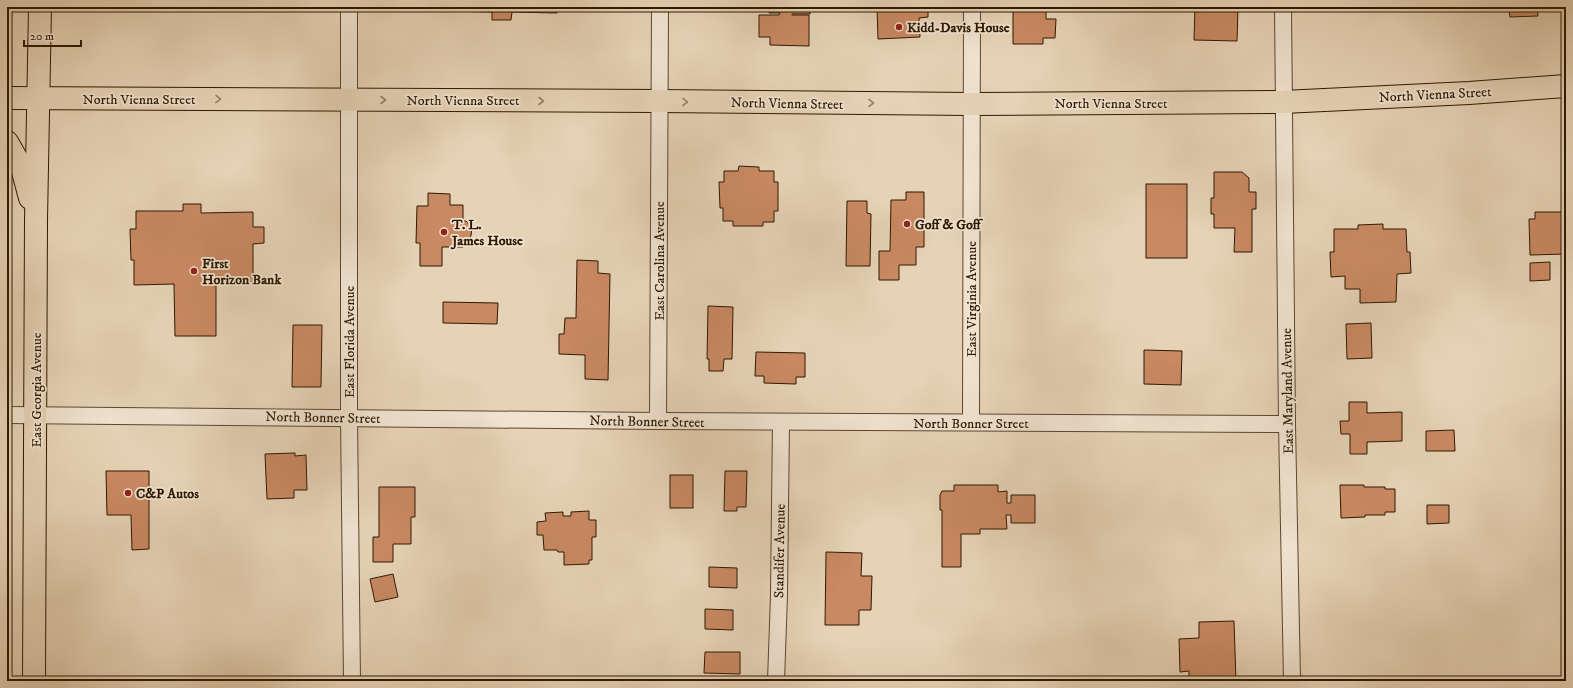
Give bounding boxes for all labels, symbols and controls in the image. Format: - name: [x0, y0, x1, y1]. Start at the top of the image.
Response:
- place label: Kidd-Davis House: [907, 19, 1010, 37]
- scale bar: [24, 22, 81, 48]
- marker: Kidd-Davis House: [894, 22, 904, 32]
- text: 20 m: [30, 29, 54, 44]
- street label: North Vienna Street: [1378, 83, 1492, 107]
- street label: North Vienna Street: [83, 91, 196, 109]
- street label: North Vienna Street: [407, 92, 520, 110]
- street label: North Vienna Street: [730, 94, 844, 114]
- one-way arrow: [215, 95, 221, 103]
- street label: North Vienna Street: [1055, 95, 1168, 113]
- one-way arrow: [380, 96, 386, 104]
- one-way arrow: [538, 97, 544, 105]
- one-way arrow: [682, 97, 688, 106]
- one-way arrow: [868, 99, 874, 108]
- street label: East Carolina Avenue: [651, 201, 669, 321]
- place label: T. L. James House: [450, 216, 523, 250]
- place label: Goff & Goff: [915, 216, 984, 234]
- marker: Goff & Goff: [902, 219, 912, 229]
- marker: T. L. James House: [439, 227, 449, 237]
- street label: East Virginia Avenue: [963, 241, 981, 357]
- place label: First Horizon Bank: [202, 255, 282, 289]
- marker: First Horizon Bank: [189, 266, 199, 276]
- street label: East Florida Avenue: [341, 285, 359, 398]
- street label: East Maryland Avenue: [1278, 328, 1298, 454]
- street label: East Georgia Avenue: [28, 332, 46, 448]
- street label: North Bonner Street: [265, 408, 381, 428]
- street label: North Bonner Street: [589, 412, 705, 432]
- street label: North Bonner Street: [913, 415, 1029, 433]
- place label: C&P Autos: [136, 485, 199, 503]
- marker: C&P Autos: [123, 488, 133, 498]
- street label: Standifer Avenue: [770, 503, 790, 598]

